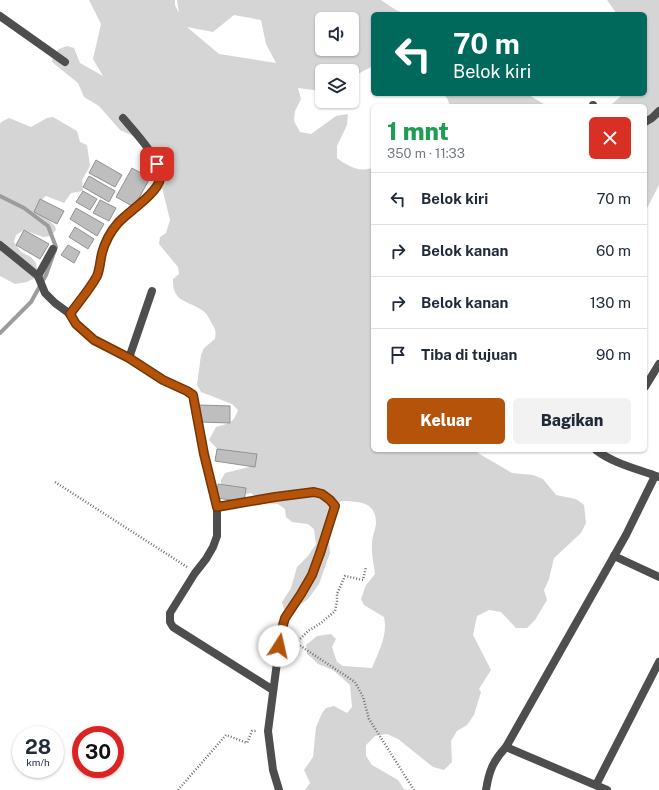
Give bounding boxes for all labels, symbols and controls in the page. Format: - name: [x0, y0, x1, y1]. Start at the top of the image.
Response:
- map controls: [315, 12, 359, 108]
- button: sound: [315, 12, 359, 56]
- text: 70 m: [453, 27, 520, 60]
- icon: left: [387, 28, 439, 80]
- text: Belok kiri: [453, 61, 531, 82]
- button: layers: [315, 64, 359, 108]
- text: 1 mnt: [387, 117, 449, 145]
- button: close: [589, 117, 631, 159]
- text: 350 m · 11:33: [387, 146, 465, 161]
- pin: [140, 147, 174, 181]
- icon: arrive: [146, 153, 168, 175]
- icon: left: [387, 188, 409, 210]
- text: Belok kiri: [421, 190, 488, 207]
- text: 70 m: [596, 190, 631, 207]
- icon: right: [387, 240, 409, 262]
- text: Belok kanan: [421, 242, 508, 259]
- text: 60 m: [596, 242, 631, 259]
- icon: right: [387, 292, 409, 314]
- text: Belok kanan: [421, 294, 508, 311]
- text: 130 m: [590, 294, 631, 311]
- icon: arrive: [387, 344, 409, 366]
- text: Tiba di tujuan: [421, 346, 517, 363]
- text: 90 m: [596, 346, 631, 363]
- button: Keluar: [387, 398, 505, 444]
- button: Bagikan: [513, 398, 631, 444]
- position arrow: [258, 625, 300, 667]
- speed limit sign: 30: [72, 726, 124, 778]
- text: 28: [25, 735, 51, 759]
- text: km/h: [26, 756, 50, 768]

